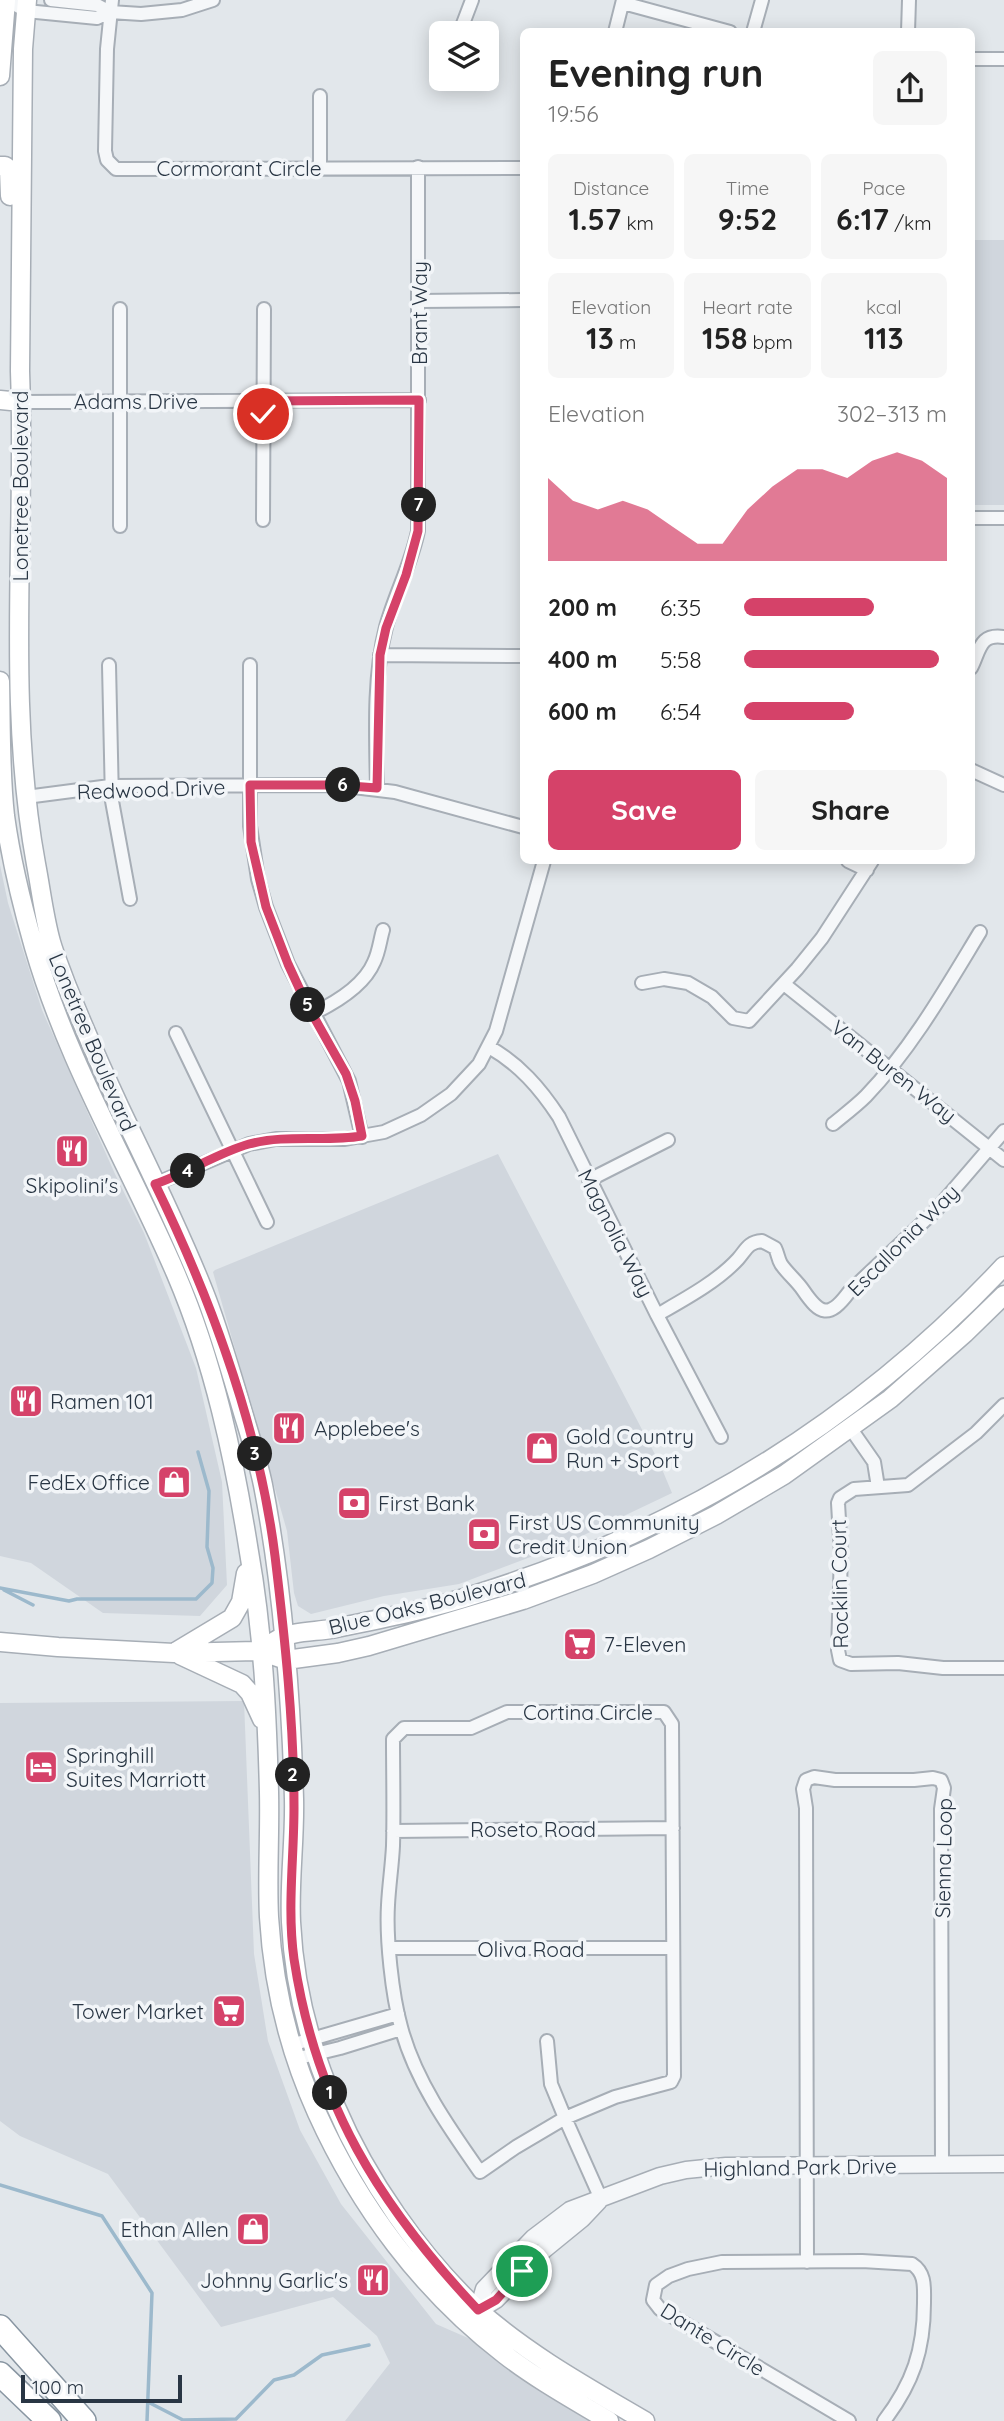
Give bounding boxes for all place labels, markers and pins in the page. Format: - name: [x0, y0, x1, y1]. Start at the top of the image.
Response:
- pin: [233, 384, 293, 444]
- pin: 7: [402, 488, 436, 522]
- pin: 6: [326, 768, 360, 802]
- pin: 5: [290, 988, 326, 1023]
- restaurant icon: Skipolini's: [53, 1132, 91, 1170]
- pin: 4: [170, 1154, 206, 1188]
- place label: Skipolini's: [26, 1172, 118, 1198]
- restaurant icon: Ramen 101: [7, 1382, 45, 1420]
- place label: Ramen 101: [50, 1388, 154, 1414]
- restaurant icon: Applebee's: [270, 1409, 308, 1447]
- place label: Applebee's: [314, 1415, 420, 1441]
- place label: Gold Country Run + Sport: [566, 1423, 694, 1473]
- shop icon: Gold Country Run + Sport: [523, 1429, 561, 1467]
- pin: 3: [238, 1436, 272, 1472]
- shop icon: FedEx Office: [155, 1463, 193, 1501]
- place label: FedEx Office: [28, 1469, 150, 1495]
- bank icon: First Bank: [335, 1484, 373, 1522]
- place label: First Bank: [378, 1490, 475, 1516]
- place label: First US Community Credit Union: [508, 1509, 700, 1559]
- bank icon: First US Community Credit Union: [465, 1515, 503, 1553]
- supermarket icon: 7-Eleven: [561, 1625, 599, 1663]
- place label: 7-Eleven: [604, 1631, 686, 1657]
- place label: Springhill Suites Marriott: [66, 1742, 206, 1792]
- hotel icon: Springhill Suites Marriott: [22, 1748, 60, 1786]
- pin: 2: [276, 1758, 310, 1792]
- supermarket icon: Tower Market: [210, 1992, 248, 2030]
- place label: Tower Market: [72, 1998, 204, 2024]
- pin: 1: [312, 2076, 348, 2110]
- shop icon: Ethan Allen: [234, 2210, 272, 2248]
- place label: Ethan Allen: [120, 2216, 229, 2242]
- pin: [492, 2241, 552, 2301]
- restaurant icon: Johnny Garlic's: [354, 2261, 392, 2299]
- place label: Johnny Garlic's: [200, 2267, 348, 2293]

